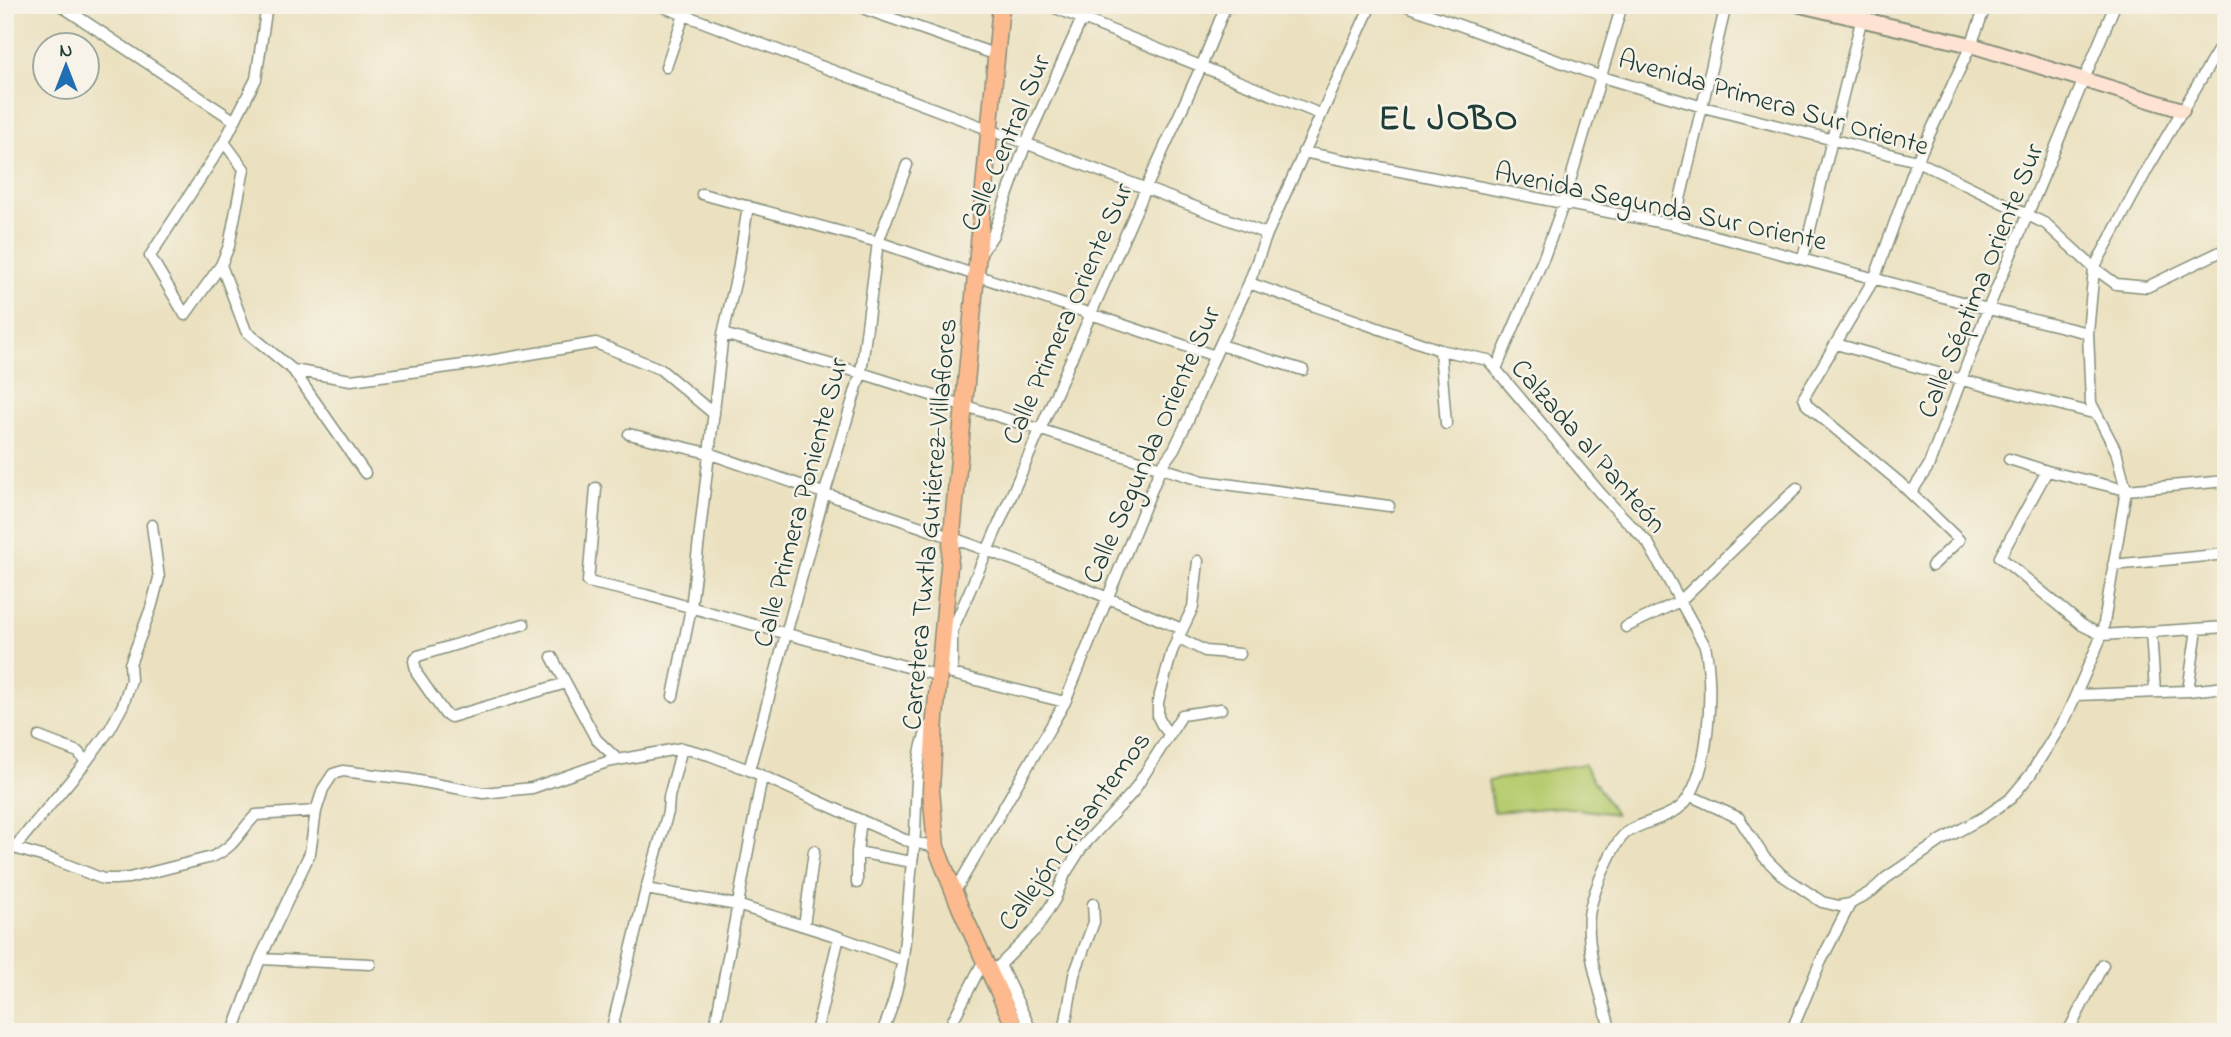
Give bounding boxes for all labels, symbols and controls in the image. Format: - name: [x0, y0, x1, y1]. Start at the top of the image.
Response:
- north arrow: [32, 32, 102, 102]
- text: N: [60, 38, 73, 65]
- street label: Avenida Primera Sur Oriente: [1613, 40, 1934, 168]
- street label: Calle Central Sur: [951, 48, 1063, 238]
- district label: EL JOBO: [1378, 95, 1520, 146]
- street label: Calle Séptima Oriente Sur: [1908, 137, 2056, 425]
- street label: Avenida Segunda Sur Oriente: [1490, 153, 1831, 264]
- street label: Calle Primera Oriente Sur: [993, 177, 1146, 452]
- street label: Calle Segunda Oriente Sur: [1073, 300, 1233, 591]
- street label: Carretera Tuxtla Gutiérrez-Villaflores: [893, 317, 970, 732]
- street label: Calzada al Panteón: [1500, 351, 1675, 544]
- street label: Calle Primera Poniente Sur: [744, 353, 861, 652]
- street label: Callejón Crisantemos: [989, 724, 1162, 940]

